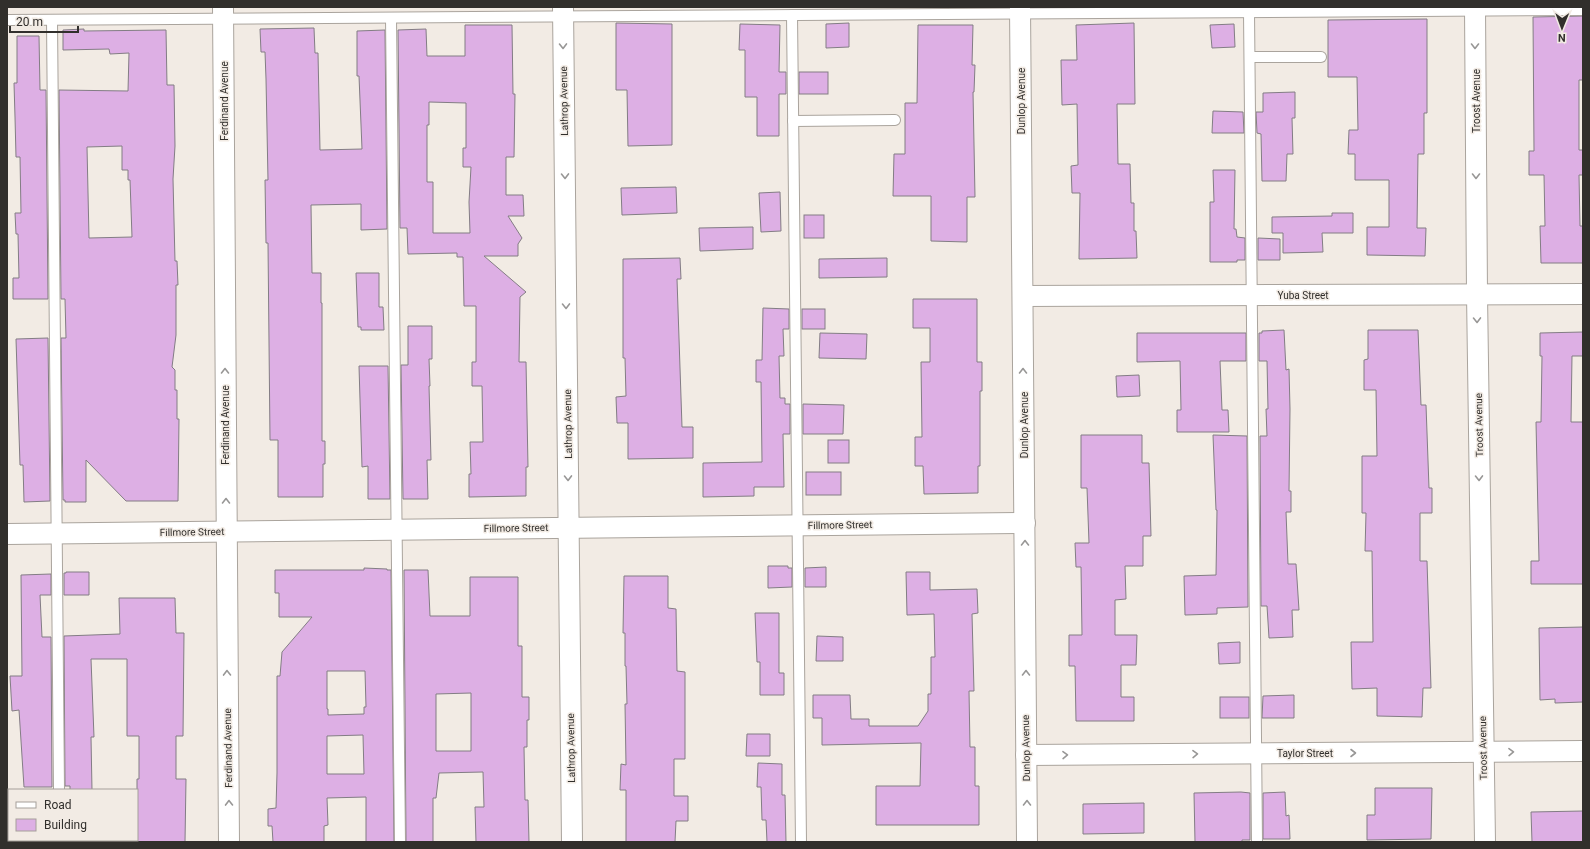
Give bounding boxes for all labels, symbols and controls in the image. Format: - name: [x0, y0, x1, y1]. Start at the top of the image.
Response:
- scale bar: [10, 8, 78, 34]
- north arrow: [1542, 8, 1582, 48]
- text: 20 m: [16, 15, 43, 29]
- text: N: [1558, 31, 1566, 44]
- one-way arrow: [559, 43, 567, 49]
- one-way arrow: [1471, 43, 1479, 49]
- street label: Ferdinand Avenue: [219, 61, 230, 141]
- street label: Lathrop Avenue: [558, 66, 570, 136]
- street label: Dunlop Avenue: [1016, 68, 1027, 134]
- street label: Troost Avenue: [1471, 69, 1482, 133]
- one-way arrow: [561, 173, 569, 179]
- one-way arrow: [1472, 173, 1480, 179]
- street label: Yuba Street: [1277, 290, 1329, 301]
- one-way arrow: [562, 303, 570, 309]
- one-way arrow: [1473, 317, 1481, 323]
- one-way arrow: [221, 368, 229, 374]
- one-way arrow: [1019, 368, 1027, 374]
- street label: Ferdinand Avenue: [220, 385, 231, 465]
- street label: Lathrop Avenue: [562, 389, 574, 459]
- street label: Dunlop Avenue: [1019, 392, 1030, 458]
- street label: Troost Avenue: [1473, 393, 1485, 457]
- one-way arrow: [564, 475, 572, 481]
- one-way arrow: [1475, 475, 1484, 481]
- one-way arrow: [222, 498, 230, 504]
- street label: Fillmore Street: [808, 519, 872, 531]
- street label: Fillmore Street: [484, 522, 548, 534]
- street label: Fillmore Street: [160, 526, 224, 538]
- one-way arrow: [1021, 540, 1029, 546]
- one-way arrow: [223, 670, 231, 676]
- one-way arrow: [1022, 670, 1030, 676]
- street label: Ferdinand Avenue: [222, 708, 234, 788]
- street label: Lathrop Avenue: [565, 713, 577, 783]
- street label: Dunlop Avenue: [1020, 715, 1032, 781]
- street label: Troost Avenue: [1477, 716, 1489, 780]
- street label: Taylor Street: [1277, 748, 1333, 759]
- one-way arrow: [1508, 748, 1514, 756]
- one-way arrow: [1350, 749, 1356, 757]
- one-way arrow: [1192, 750, 1198, 758]
- one-way arrow: [1062, 751, 1068, 759]
- legend: [8, 789, 138, 841]
- text: Road: [44, 798, 72, 812]
- one-way arrow: [224, 800, 233, 806]
- one-way arrow: [1023, 800, 1031, 806]
- text: Building: [44, 818, 87, 832]

